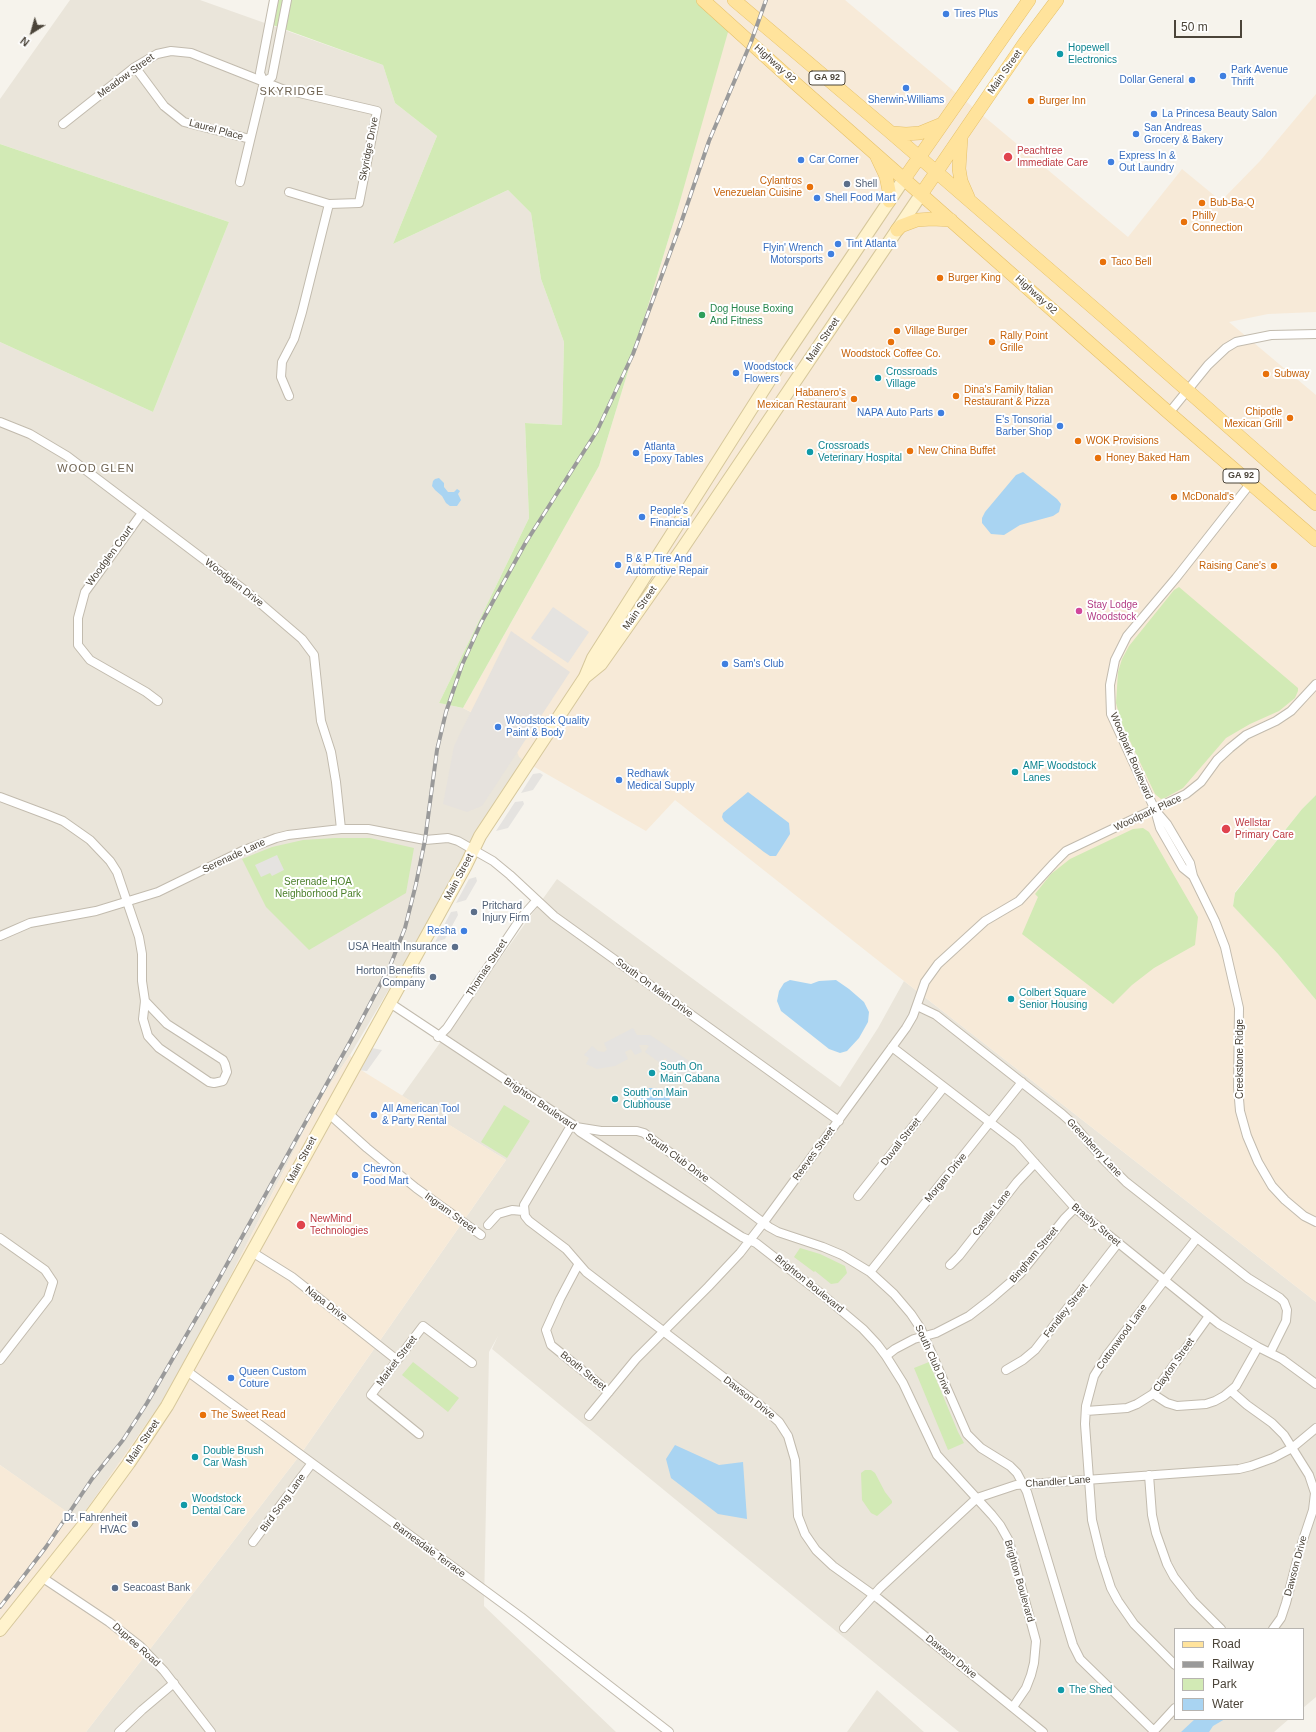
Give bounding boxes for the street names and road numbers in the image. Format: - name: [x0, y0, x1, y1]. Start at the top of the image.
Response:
- street label: Highway 92: [752, 42, 798, 86]
- street label: Main Street: [985, 48, 1025, 96]
- street label: Meadow Street: [95, 51, 157, 101]
- road number: GA 92: [809, 71, 845, 85]
- street label: Skyridge Drive: [357, 116, 381, 182]
- street label: Laurel Place: [188, 117, 244, 143]
- street label: Highway 92: [1013, 273, 1059, 317]
- street label: Main Street: [804, 315, 842, 365]
- road number: GA 92: [1223, 469, 1259, 483]
- street label: Woodglen Court: [84, 523, 136, 589]
- street label: Woodglen Drive: [202, 556, 266, 610]
- street label: Main Street: [620, 584, 660, 632]
- street label: Woodpark Boulevard: [1107, 711, 1155, 801]
- street label: Woodpark Place: [1112, 792, 1184, 834]
- street label: Serenade Lane: [200, 836, 268, 876]
- street label: Main Street: [442, 852, 476, 902]
- street label: Thomas Street: [464, 937, 510, 999]
- street label: South On Main Drive: [613, 956, 695, 1020]
- street label: Creekstone Ridge: [1234, 1019, 1246, 1099]
- street label: Brighton Boulevard: [501, 1075, 579, 1133]
- street label: Duvall Street: [879, 1116, 923, 1168]
- street label: Greenberry Lane: [1064, 1116, 1124, 1180]
- street label: Reeves Street: [791, 1125, 837, 1183]
- street label: South Club Drive: [643, 1131, 711, 1185]
- street label: Main Street: [285, 1135, 319, 1185]
- street label: Morgan Drive: [922, 1151, 970, 1205]
- street label: Castile Lane: [970, 1187, 1014, 1239]
- street label: Ingram Street: [422, 1190, 478, 1236]
- street label: Brashy Street: [1069, 1201, 1123, 1249]
- street label: Bingham Street: [1007, 1225, 1061, 1285]
- street label: Brighton Boulevard: [772, 1253, 846, 1315]
- street label: Fendley Street: [1041, 1282, 1091, 1340]
- street label: Napa Drive: [303, 1284, 349, 1324]
- street label: Cottonwood Lane: [1094, 1302, 1150, 1372]
- street label: South Club Drive: [912, 1323, 954, 1397]
- street label: Market Street: [374, 1333, 420, 1389]
- street label: Clayton Street: [1151, 1336, 1197, 1394]
- street label: Booth Street: [558, 1349, 608, 1393]
- street label: Dawson Drive: [721, 1374, 777, 1422]
- street label: Main Street: [124, 1417, 162, 1467]
- street label: Bird Song Lane: [258, 1472, 308, 1534]
- street label: Chandler Lane: [1025, 1474, 1091, 1490]
- street label: Barnesdale Terrace: [390, 1520, 468, 1580]
- street label: Dawson Drive: [1282, 1534, 1310, 1598]
- street label: Brighton Boulevard: [1002, 1538, 1036, 1624]
- street label: Dupree Road: [110, 1621, 162, 1669]
- street label: Dawson Drive: [923, 1633, 979, 1681]

